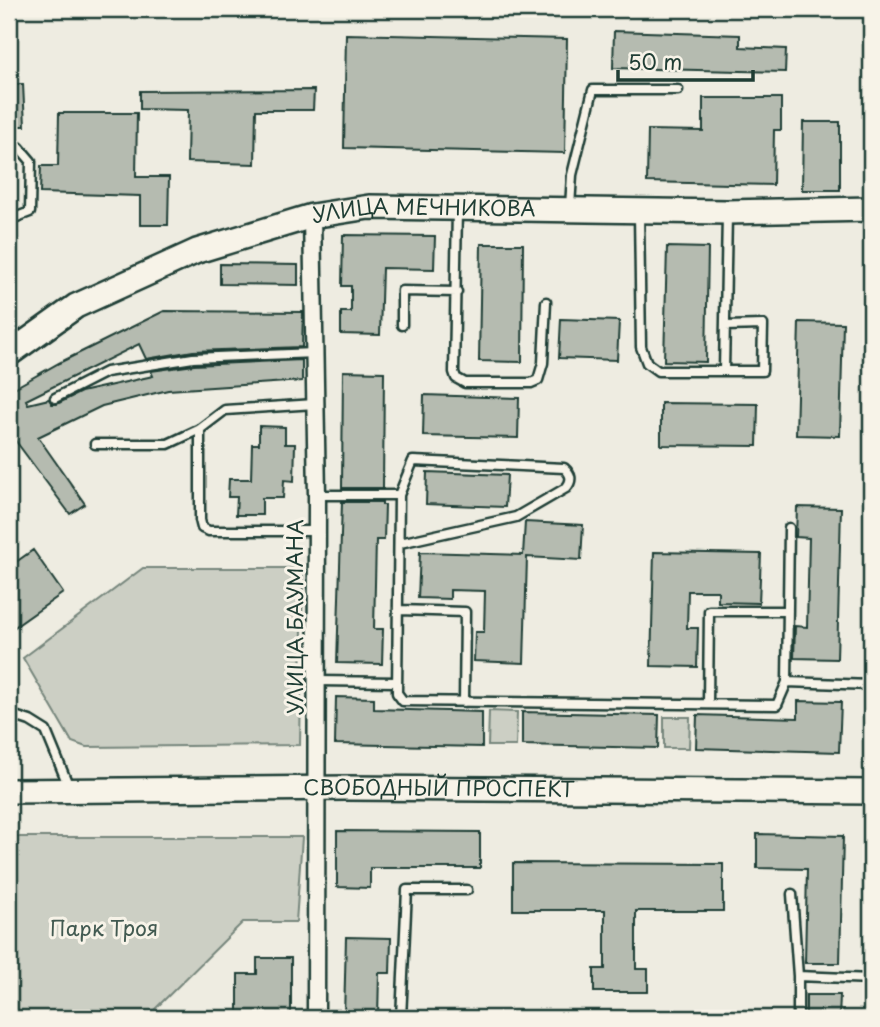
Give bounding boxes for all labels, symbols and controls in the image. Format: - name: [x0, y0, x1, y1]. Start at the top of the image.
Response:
- scale bar: [618, 38, 752, 82]
- text: 50 m: [628, 45, 682, 77]
- street label: УЛИЦА МЕЧНИКОВА: [310, 189, 536, 230]
- street label: УЛИЦА БАУМАНА: [278, 519, 310, 715]
- street label: СВОБОДНЫЙ ПРОСПЕКТ: [303, 770, 576, 804]
- park label: Парк Троя: [50, 911, 158, 943]

